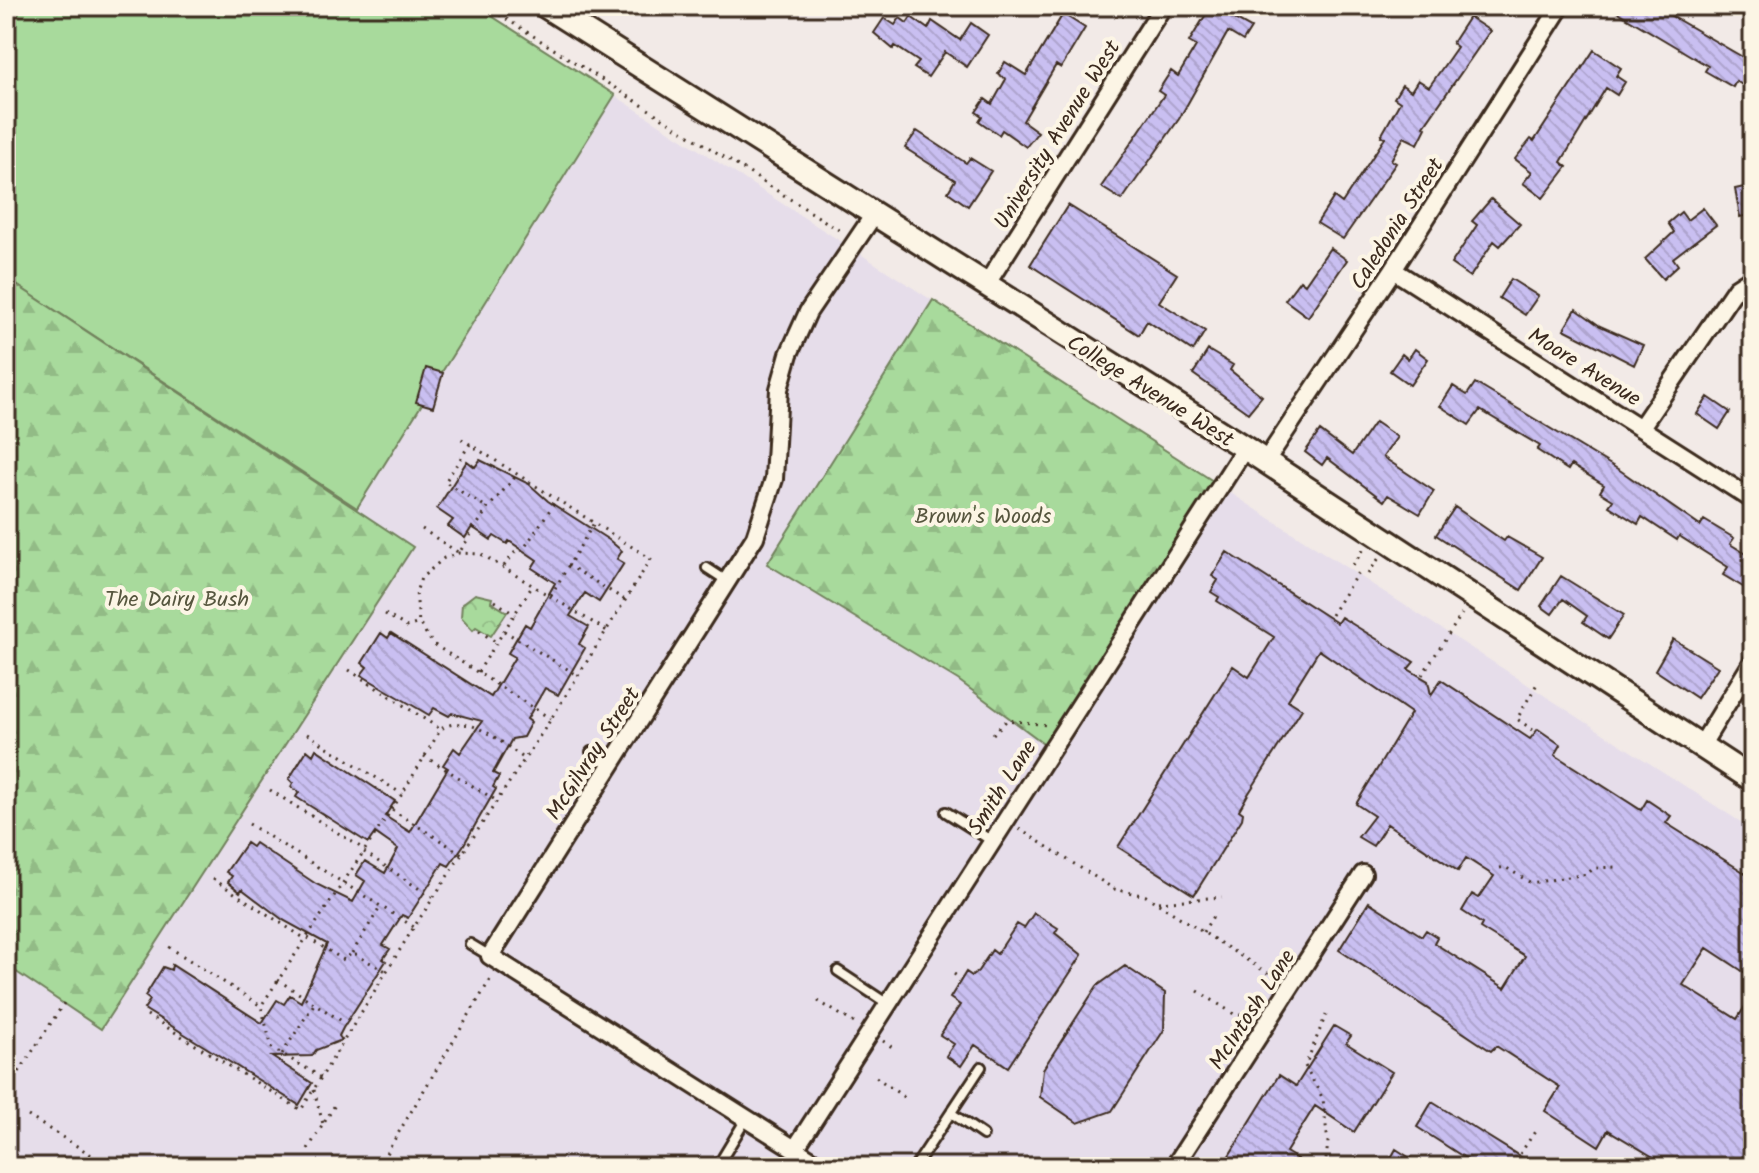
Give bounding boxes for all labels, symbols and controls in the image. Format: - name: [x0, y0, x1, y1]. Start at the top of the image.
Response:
- street label: University Avenue West: [986, 33, 1131, 237]
- street label: Caledonia Street: [1342, 151, 1454, 297]
- street label: Moore Avenue: [1520, 319, 1647, 417]
- street label: College Avenue West: [1059, 327, 1241, 458]
- park label: Brown's Woods: [915, 500, 1052, 535]
- park label: The Dairy Bush: [105, 583, 249, 618]
- street label: McGilvray Street: [538, 680, 651, 828]
- street label: Smith Lane: [959, 734, 1047, 843]
- street label: McIntosh Lane: [1201, 943, 1305, 1078]

